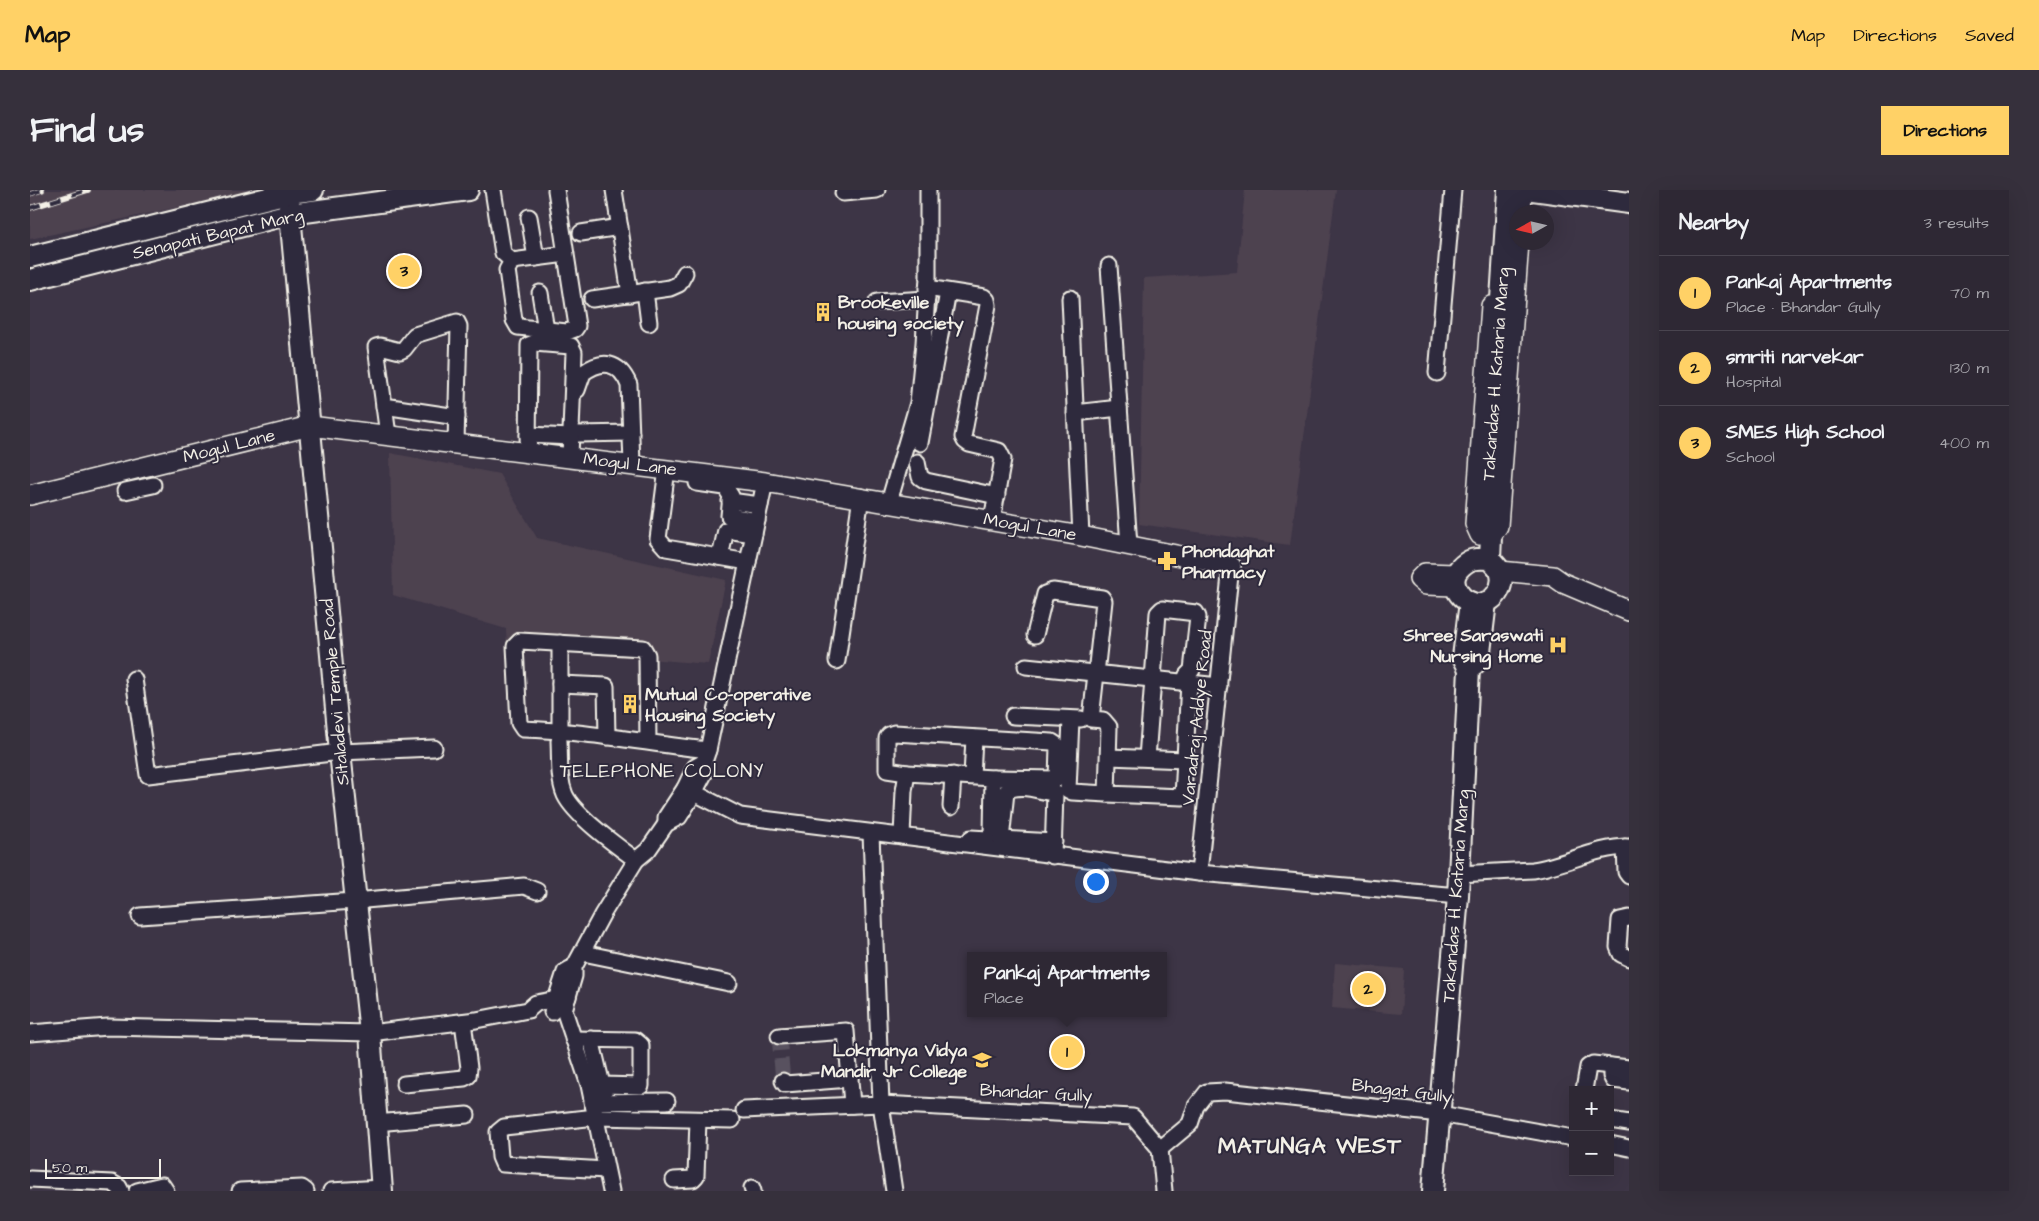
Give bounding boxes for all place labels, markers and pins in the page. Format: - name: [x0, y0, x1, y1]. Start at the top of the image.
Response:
- pin: 3: [388, 252, 420, 290]
- place label: Brookeville housing society: [838, 290, 964, 337]
- building icon: Brookeville housing society: [812, 301, 834, 323]
- place label: Phondaghat Pharmacy: [1182, 539, 1275, 586]
- pharmacy icon: Phondaghat Pharmacy: [1156, 550, 1178, 572]
- place label: Shree Saraswati Nursing Home: [1402, 623, 1543, 670]
- hospital icon: Shree Saraswati Nursing Home: [1547, 634, 1569, 656]
- place label: Mutual Co-operative Housing Society: [645, 682, 811, 729]
- building icon: Mutual Co-operative Housing Society: [619, 693, 641, 715]
- pin: 2: [1352, 970, 1384, 1008]
- pin: 1: [1051, 1033, 1083, 1071]
- place label: Lokmanya Vidya Mandir Jr College: [821, 1038, 968, 1085]
- school or university icon: Lokmanya Vidya Mandir Jr College: [971, 1049, 993, 1071]

